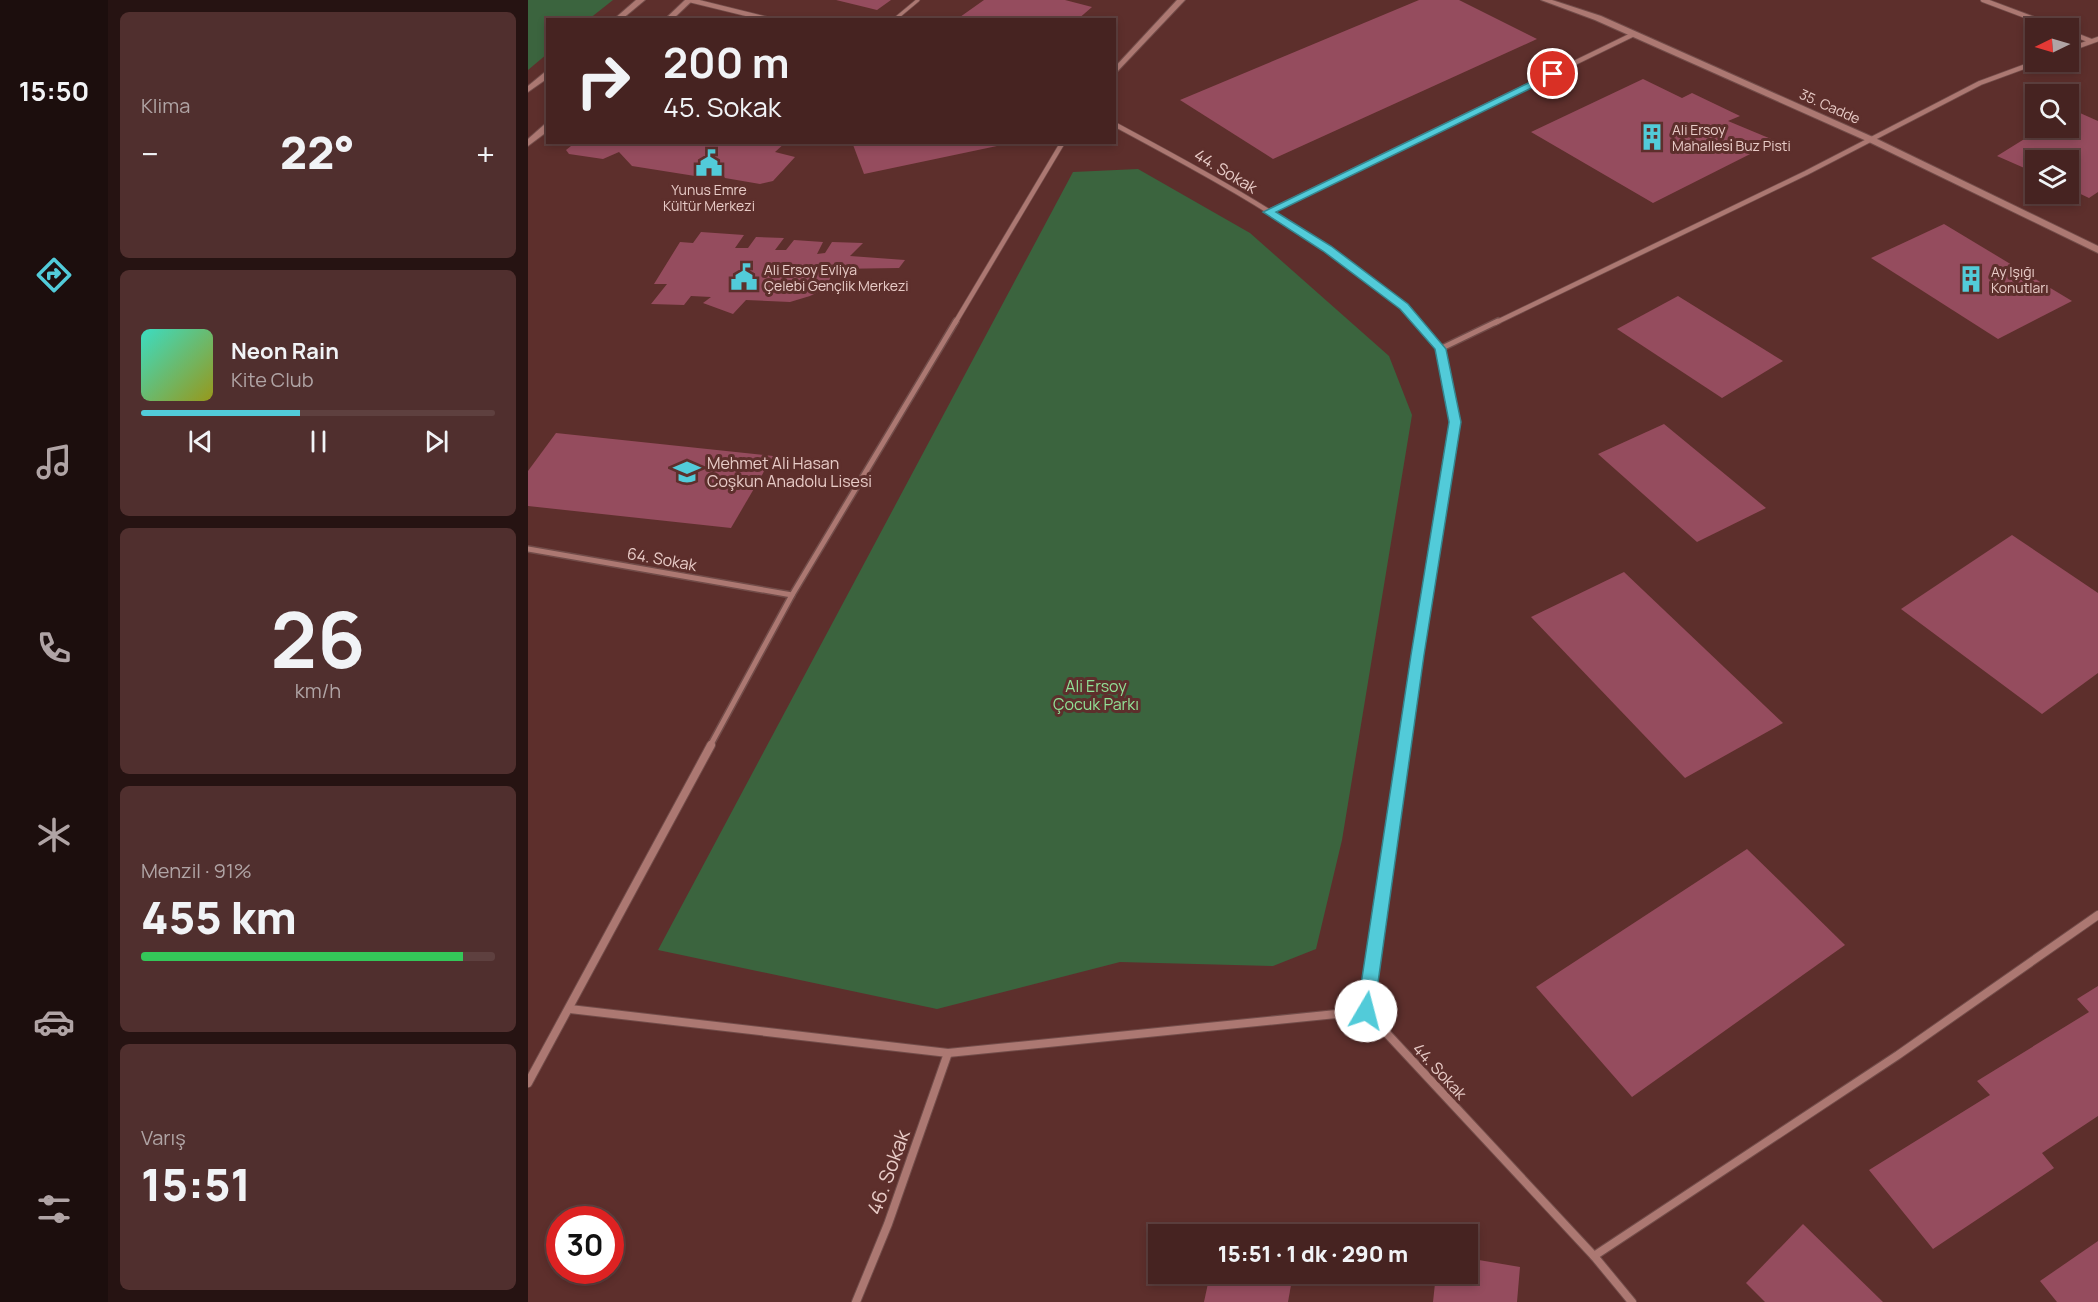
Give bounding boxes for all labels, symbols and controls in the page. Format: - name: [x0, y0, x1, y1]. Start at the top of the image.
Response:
- north arrow: [2025, 18, 2079, 72]
- map controls: [2025, 18, 2079, 204]
- text: 200 m: [663, 33, 789, 91]
- icon: right: [564, 42, 642, 120]
- pin: [1527, 48, 1578, 99]
- icon: arrive: [1536, 57, 1569, 90]
- text: 15:50: [19, 72, 89, 109]
- street label: 35. Cadde: [1797, 84, 1863, 128]
- button: search: [2025, 84, 2079, 138]
- text: 45. Sokak: [663, 88, 781, 125]
- text: Klima: [141, 92, 190, 119]
- place label: Ali Ersoy Mahallesi̇ Buz Pisti: [1672, 120, 1791, 155]
- text: 22°: [280, 121, 355, 183]
- building icon: Ali Ersoy Mahallesi̇ Buz Pisti: [1637, 122, 1667, 152]
- text: −: [141, 131, 159, 176]
- text: +: [476, 131, 495, 176]
- street label: 44. Sokak: [1190, 144, 1263, 199]
- public building icon: Yunus Emre Kültür Merkezi: [694, 148, 724, 178]
- button: layers: [2025, 150, 2079, 204]
- place label: Yunus Emre Kültür Merkezi: [663, 180, 755, 215]
- icon: directions: [33, 254, 75, 296]
- place label: Ali Ersoy Evliya Çelebi Gençlik Merkezi: [764, 260, 909, 295]
- public building icon: Ali Ersoy Evliya Çelebi Gençlik Merkezi: [729, 262, 759, 292]
- place label: Ay Işığı Konutları: [1991, 262, 2049, 297]
- building icon: Ay Işığı Konutları: [1956, 264, 1986, 294]
- text: Neon Rain: [231, 336, 339, 366]
- text: Kite Club: [231, 366, 314, 393]
- icon: previous: [184, 425, 217, 458]
- icon: pause: [302, 425, 335, 458]
- icon: next: [420, 425, 453, 458]
- icon: music: [33, 441, 75, 483]
- place label: Mehmet Ali Hasan Coşkun Anadolu Lisesi: [707, 452, 872, 492]
- school or university icon: Mehmet Ali Hasan Coşkun Anadolu Lisesi: [672, 457, 702, 487]
- street label: 64. Sokak: [625, 542, 700, 576]
- text: 26: [271, 585, 365, 691]
- icon: phone: [33, 627, 75, 669]
- park label: Ali Ersoy Çocuk Parkı: [1053, 675, 1139, 715]
- text: km/h: [295, 677, 341, 704]
- icon: climate: [33, 814, 75, 856]
- text: Menzil · 91%: [141, 857, 252, 884]
- text: 455 km: [141, 886, 297, 948]
- position arrow: [1334, 979, 1398, 1043]
- icon: car: [33, 1001, 75, 1043]
- street label: 44. Sokak: [1408, 1038, 1473, 1105]
- text: Varış: [141, 1124, 186, 1151]
- street label: 46. Sokak: [860, 1125, 916, 1218]
- text: 15:51: [141, 1153, 251, 1215]
- icon: filters: [33, 1188, 75, 1230]
- speed limit sign: 30: [546, 1206, 624, 1284]
- text: 15:51 · 1 dk · 290 m: [1218, 1239, 1408, 1269]

